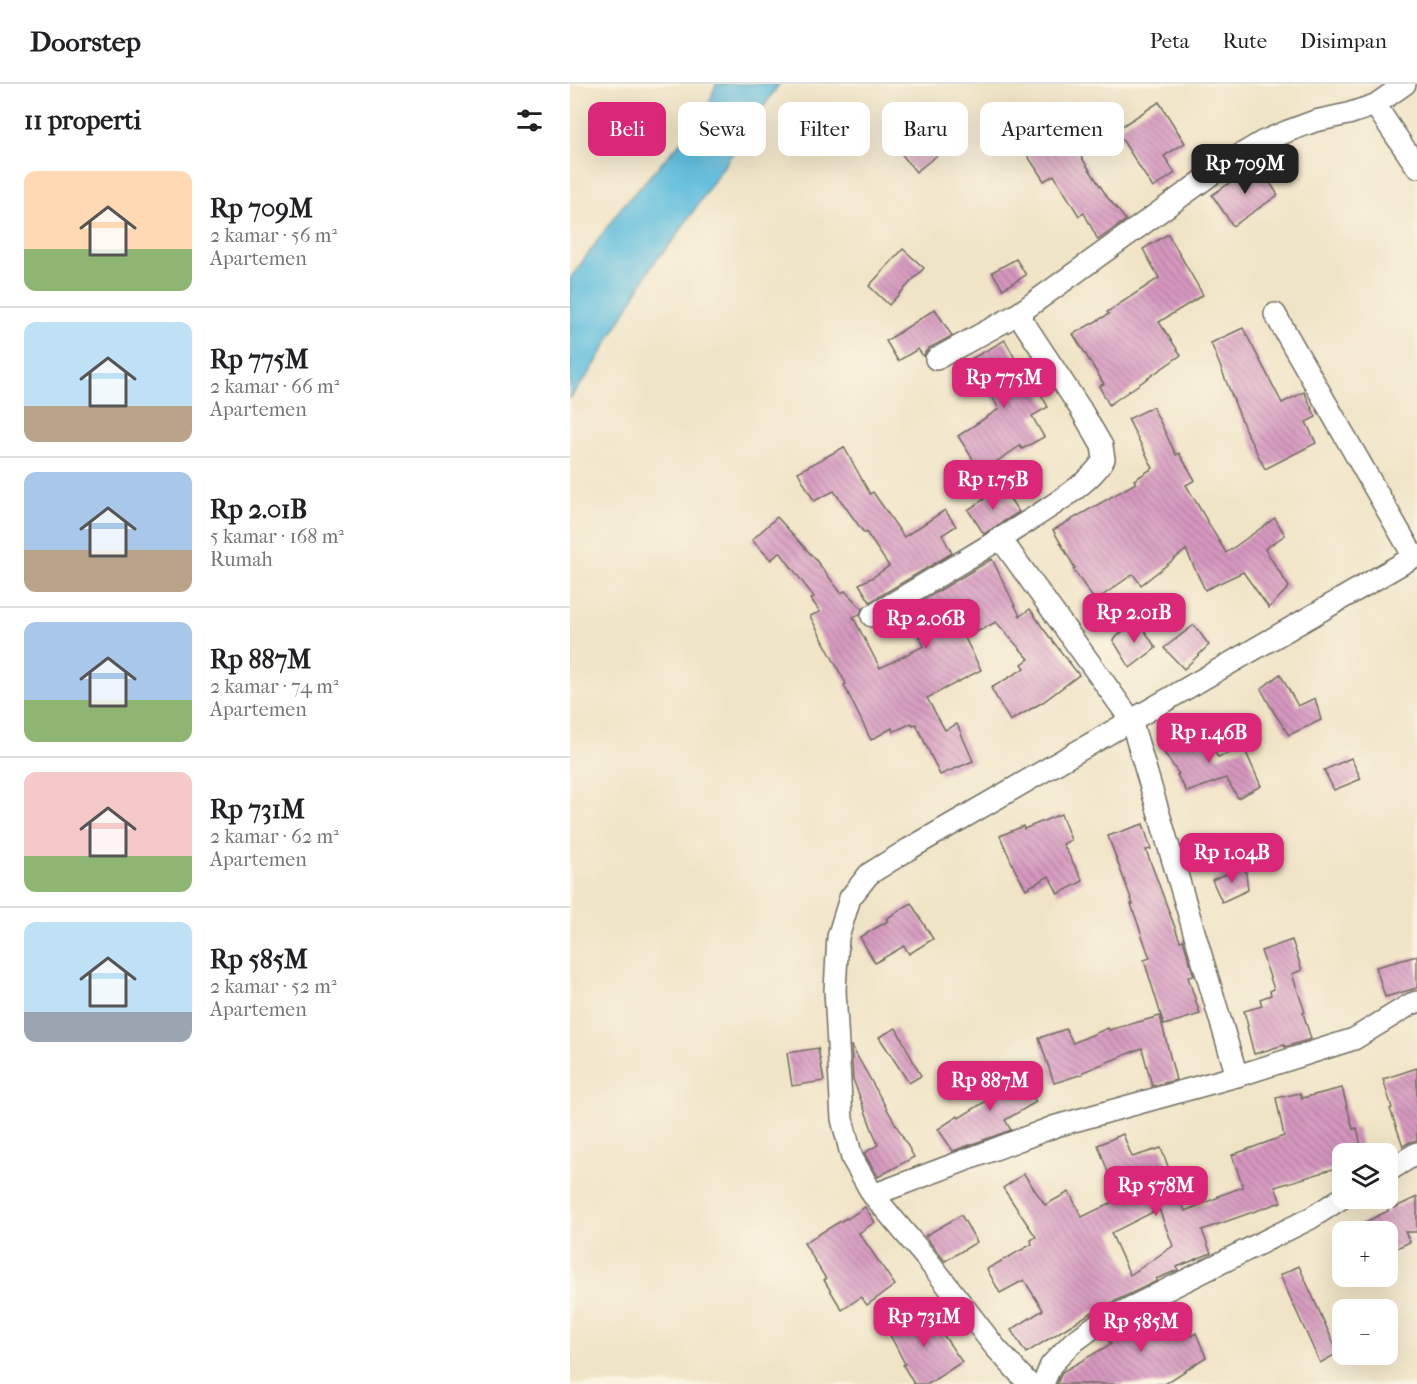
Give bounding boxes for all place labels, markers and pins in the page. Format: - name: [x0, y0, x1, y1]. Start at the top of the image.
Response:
- pin: Rp 709M: [1190, 144, 1300, 195]
- pin: Rp 775M: [949, 358, 1059, 409]
- pin: Rp 1.75B: [931, 460, 1055, 511]
- pin: Rp 2.01B: [1072, 593, 1196, 644]
- pin: Rp 2.06B: [864, 599, 988, 650]
- pin: Rp 1.46B: [1147, 713, 1271, 764]
- pin: Rp 1.04B: [1170, 833, 1294, 884]
- pin: Rp 887M: [935, 1061, 1045, 1112]
- pin: Rp 578M: [1101, 1166, 1211, 1217]
- pin: Rp 731M: [869, 1297, 979, 1348]
- pin: Rp 585M: [1086, 1302, 1196, 1353]

